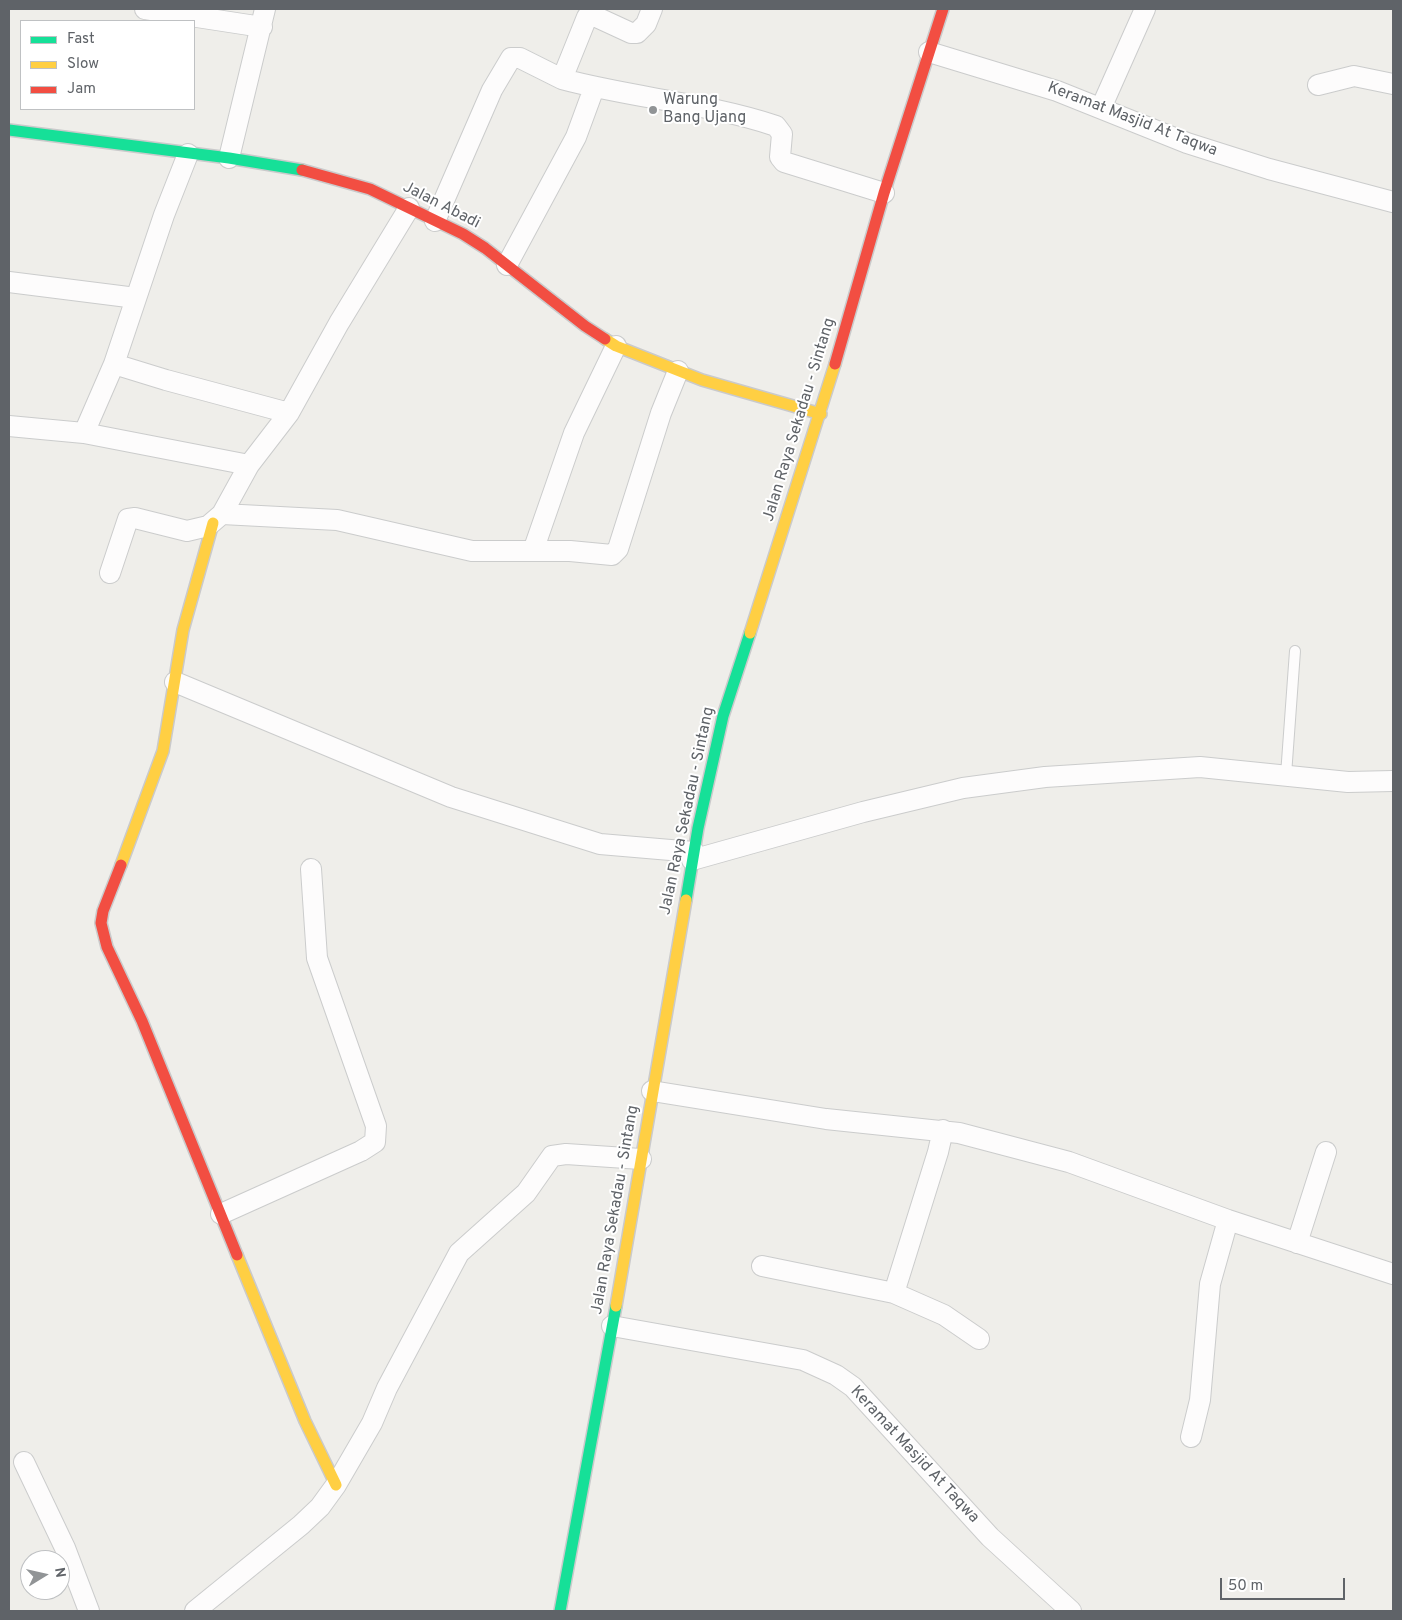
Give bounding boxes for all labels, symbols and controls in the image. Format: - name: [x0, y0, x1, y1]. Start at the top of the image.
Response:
- legend: [20, 20, 195, 110]
- text: Fast: [67, 30, 95, 49]
- text: Slow: [67, 55, 99, 74]
- street label: Keramat Masjid At Taqwa: [1044, 79, 1220, 161]
- text: Jam: [67, 80, 96, 99]
- place label: Warung Bang Ujang: [663, 91, 746, 129]
- marker: Warung Bang Ujang: [647, 104, 659, 116]
- street label: Jalan Abadi: [399, 178, 483, 234]
- street label: Jalan Raya Sekadau - Sintang: [760, 316, 840, 524]
- street label: Jalan Raya Sekadau - Sintang: [657, 705, 719, 917]
- street label: Jalan Raya Sekadau - Sintang: [588, 1104, 644, 1316]
- street label: Keramat Masjid At Taqwa: [845, 1382, 983, 1528]
- north arrow: [20, 1550, 70, 1600]
- text: N: [50, 1566, 69, 1579]
- scale bar: [1222, 1568, 1347, 1600]
- text: 50 m: [1228, 1577, 1263, 1596]

